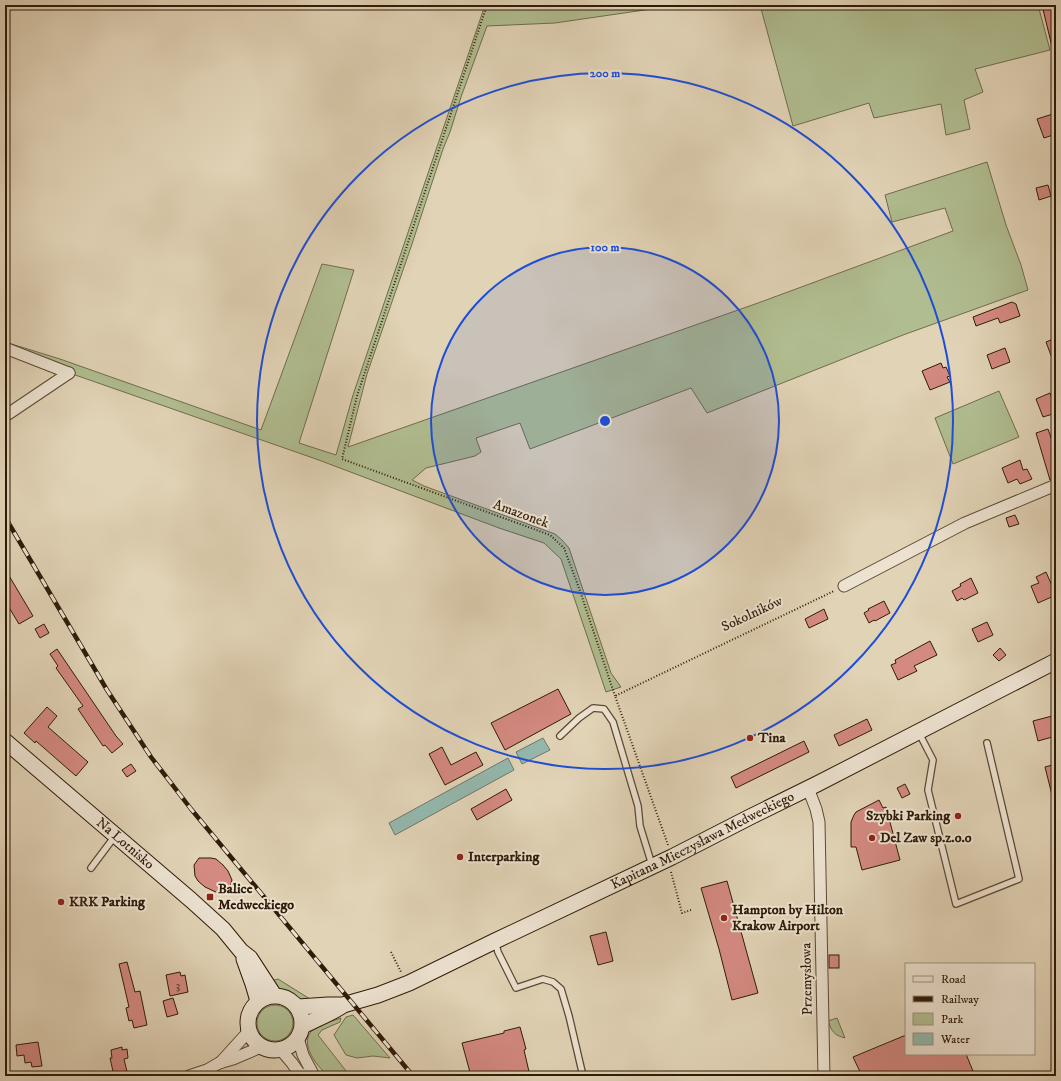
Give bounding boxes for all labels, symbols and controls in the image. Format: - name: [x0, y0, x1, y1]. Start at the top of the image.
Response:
- text: 200 m: [590, 66, 620, 81]
- text: 100 m: [591, 240, 619, 255]
- centre of rings: [598, 414, 612, 428]
- street label: Amazonek: [491, 496, 552, 532]
- street label: Sokolników: [719, 592, 785, 636]
- place label: Tina: [757, 729, 786, 747]
- marker: Tina: [745, 733, 755, 743]
- street label: Kapitana Mieczysława Medweckiego: [608, 787, 798, 894]
- place label: Szybki Parking: [866, 807, 951, 825]
- marker: Szybki Parking: [953, 811, 963, 821]
- street label: Na Lotnisko: [92, 814, 158, 874]
- place label: Del Zaw sp.z.o.o: [880, 829, 972, 847]
- marker: Del Zaw sp.z.o.o: [867, 833, 877, 843]
- place label: Interparking: [468, 848, 540, 866]
- marker: Interparking: [455, 852, 465, 862]
- place label: Balice Medweckiego: [218, 880, 294, 914]
- marker: Balice Medweckiego: [205, 892, 215, 902]
- place label: KRK Parking: [69, 893, 146, 911]
- marker: KRK Parking: [56, 897, 66, 907]
- place label: Hampton by Hilton Krakow Airport: [732, 901, 844, 935]
- marker: Hampton by Hilton Krakow Airport: [719, 913, 729, 923]
- street label: Przemysłowa: [797, 942, 817, 1016]
- legend: [905, 963, 1035, 1055]
- text: Road: [941, 972, 966, 987]
- house number: 3: [176, 978, 180, 993]
- text: Railway: [941, 992, 979, 1007]
- text: Park: [941, 1012, 963, 1027]
- text: Water: [940, 1032, 970, 1047]

